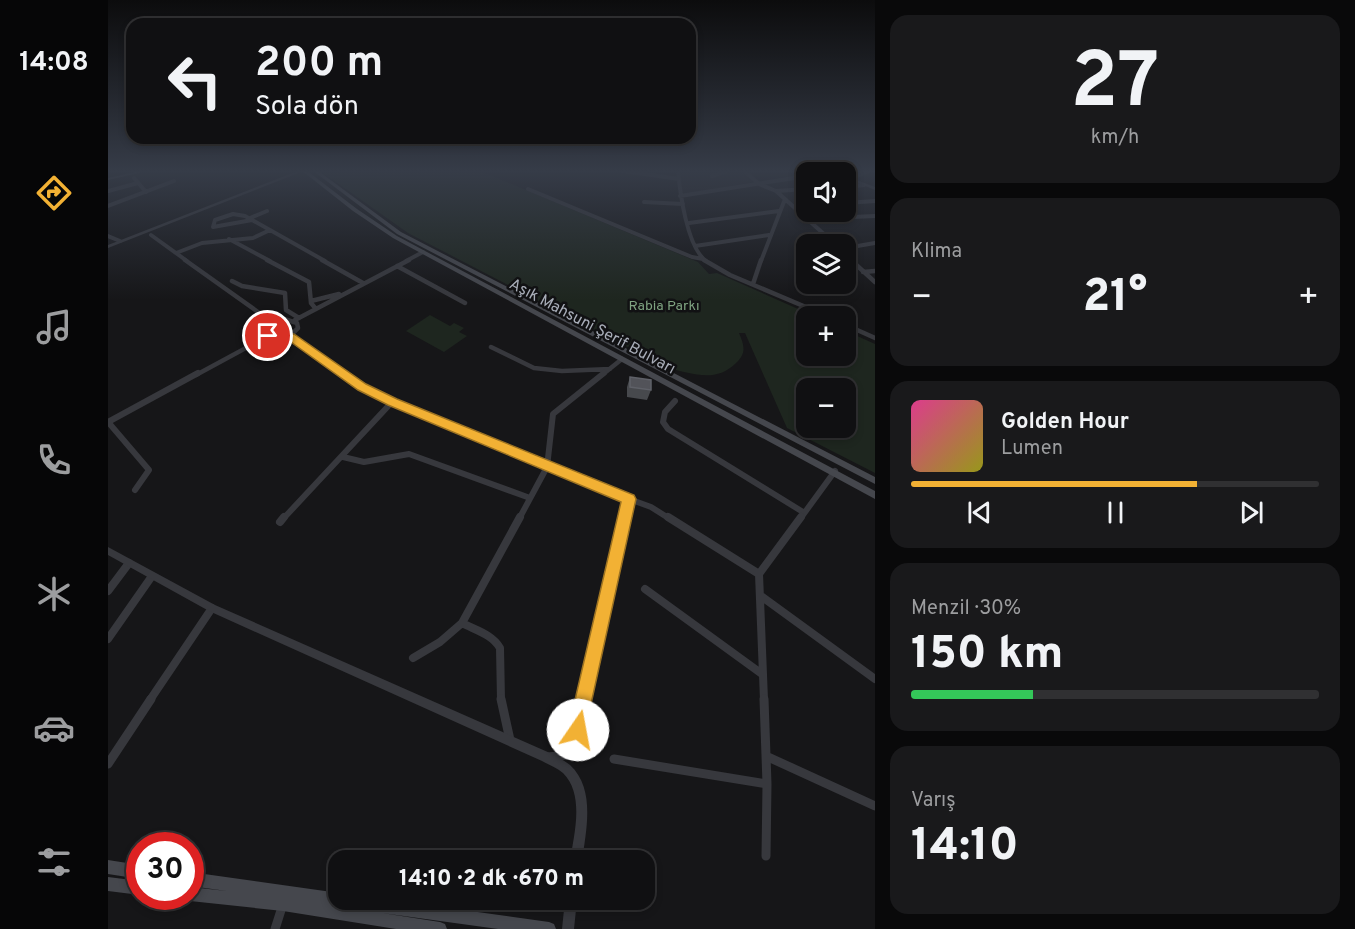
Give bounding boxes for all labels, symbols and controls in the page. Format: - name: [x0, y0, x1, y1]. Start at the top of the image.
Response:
- text: 27: [1071, 36, 1159, 135]
- text: 200 m: [255, 38, 383, 91]
- icon: left: [156, 42, 234, 120]
- text: 14:08: [19, 46, 89, 80]
- text: Sola dön: [255, 90, 359, 124]
- text: km/h: [1091, 125, 1139, 151]
- map controls: [796, 162, 856, 438]
- button: sound: [796, 162, 856, 222]
- icon: directions: [33, 172, 75, 214]
- button: layers: [796, 234, 856, 294]
- text: Klima: [911, 239, 962, 265]
- text: 21°: [1083, 270, 1147, 327]
- street label: Aşık Mahsuni Şerif Bulvarı: [505, 275, 679, 379]
- text: −: [911, 278, 932, 320]
- text: +: [1298, 278, 1319, 320]
- park label: Rabia Parkı: [628, 298, 700, 315]
- icon: music: [33, 306, 75, 348]
- button: +: [796, 306, 856, 366]
- pin: [242, 310, 293, 361]
- icon: arrive: [251, 319, 284, 352]
- button: −: [796, 378, 856, 438]
- text: Golden Hour: [1001, 409, 1129, 436]
- text: Lumen: [1001, 436, 1063, 462]
- icon: phone: [33, 439, 75, 481]
- icon: previous: [963, 496, 996, 529]
- icon: pause: [1099, 496, 1132, 529]
- icon: next: [1235, 496, 1268, 529]
- icon: climate: [33, 573, 75, 615]
- text: Menzil · 30%: [911, 596, 1021, 622]
- text: 150 km: [911, 627, 1063, 684]
- position arrow: [546, 698, 610, 762]
- icon: car: [33, 707, 75, 749]
- text: Varış: [911, 788, 956, 814]
- text: 14:10: [911, 819, 1018, 876]
- speed limit sign: 30: [126, 832, 204, 910]
- icon: filters: [33, 841, 75, 883]
- text: 14:10 · 2 dk · 670 m: [399, 866, 584, 893]

